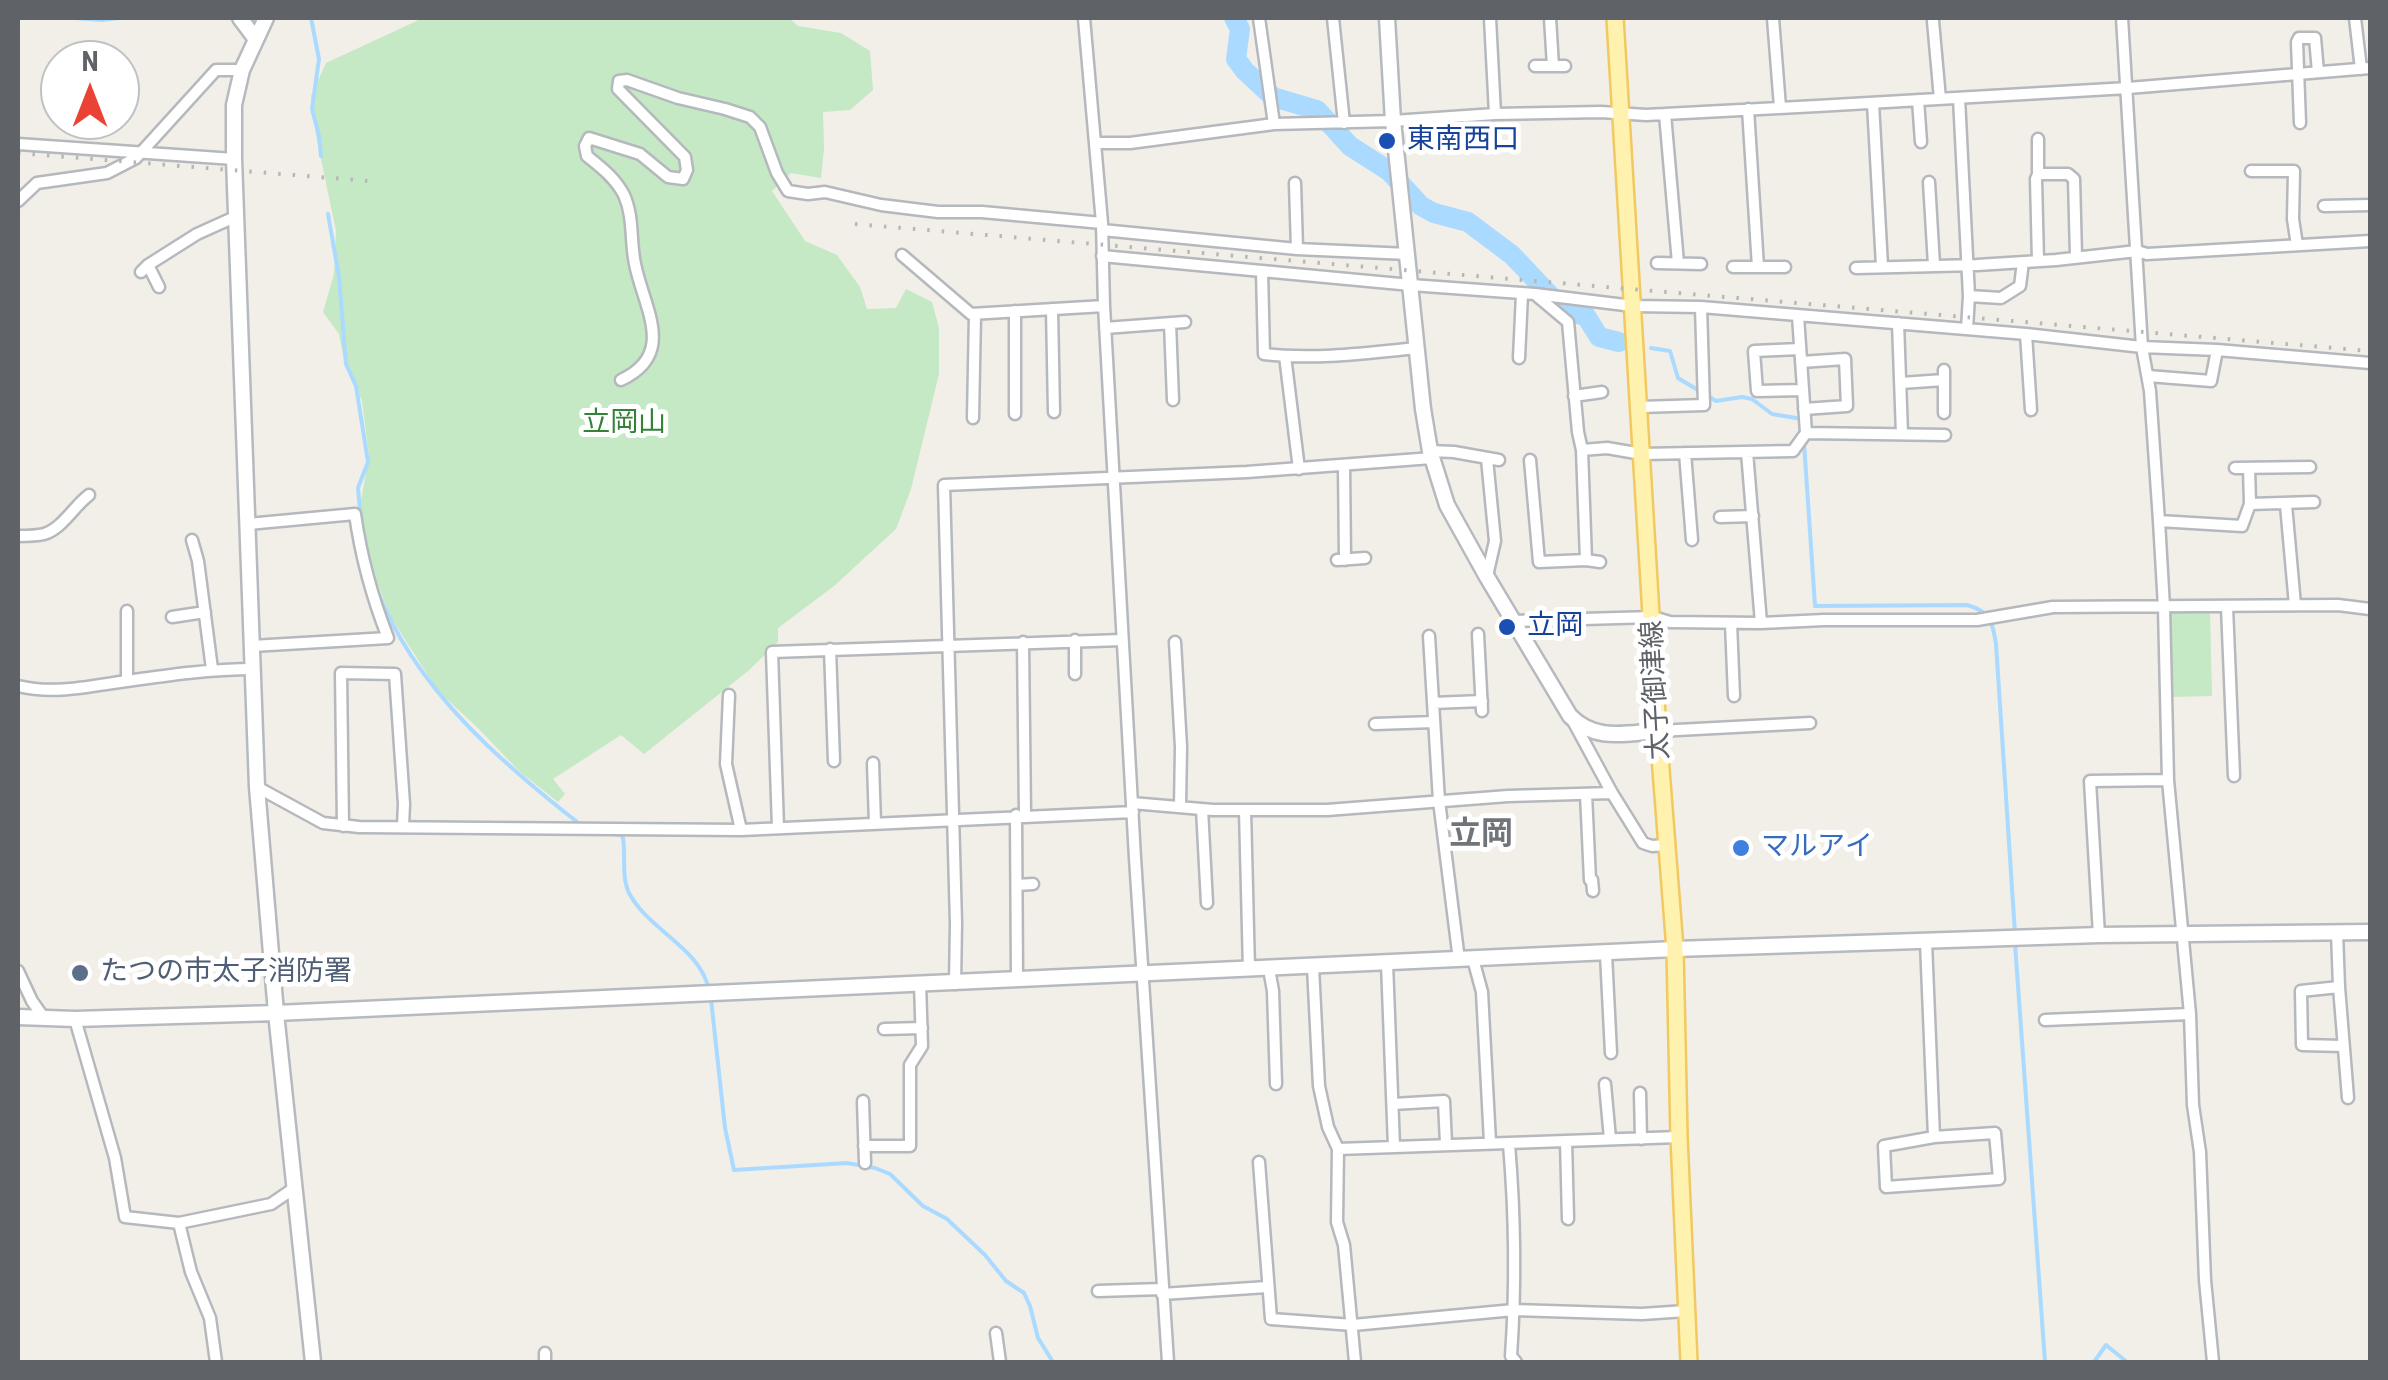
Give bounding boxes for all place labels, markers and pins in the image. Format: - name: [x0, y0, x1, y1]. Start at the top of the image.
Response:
- place label: 東南西口: [1407, 124, 1519, 158]
- marker: 東南西口: [1376, 130, 1398, 152]
- place label: 立岡: [1527, 610, 1583, 644]
- marker: 立岡: [1496, 616, 1518, 638]
- place label: マルアイ: [1761, 831, 1873, 865]
- marker: マルアイ: [1730, 837, 1752, 859]
- place label: たつの市太子消防署: [100, 956, 352, 990]
- marker: たつの市太子消防署: [69, 962, 91, 984]

